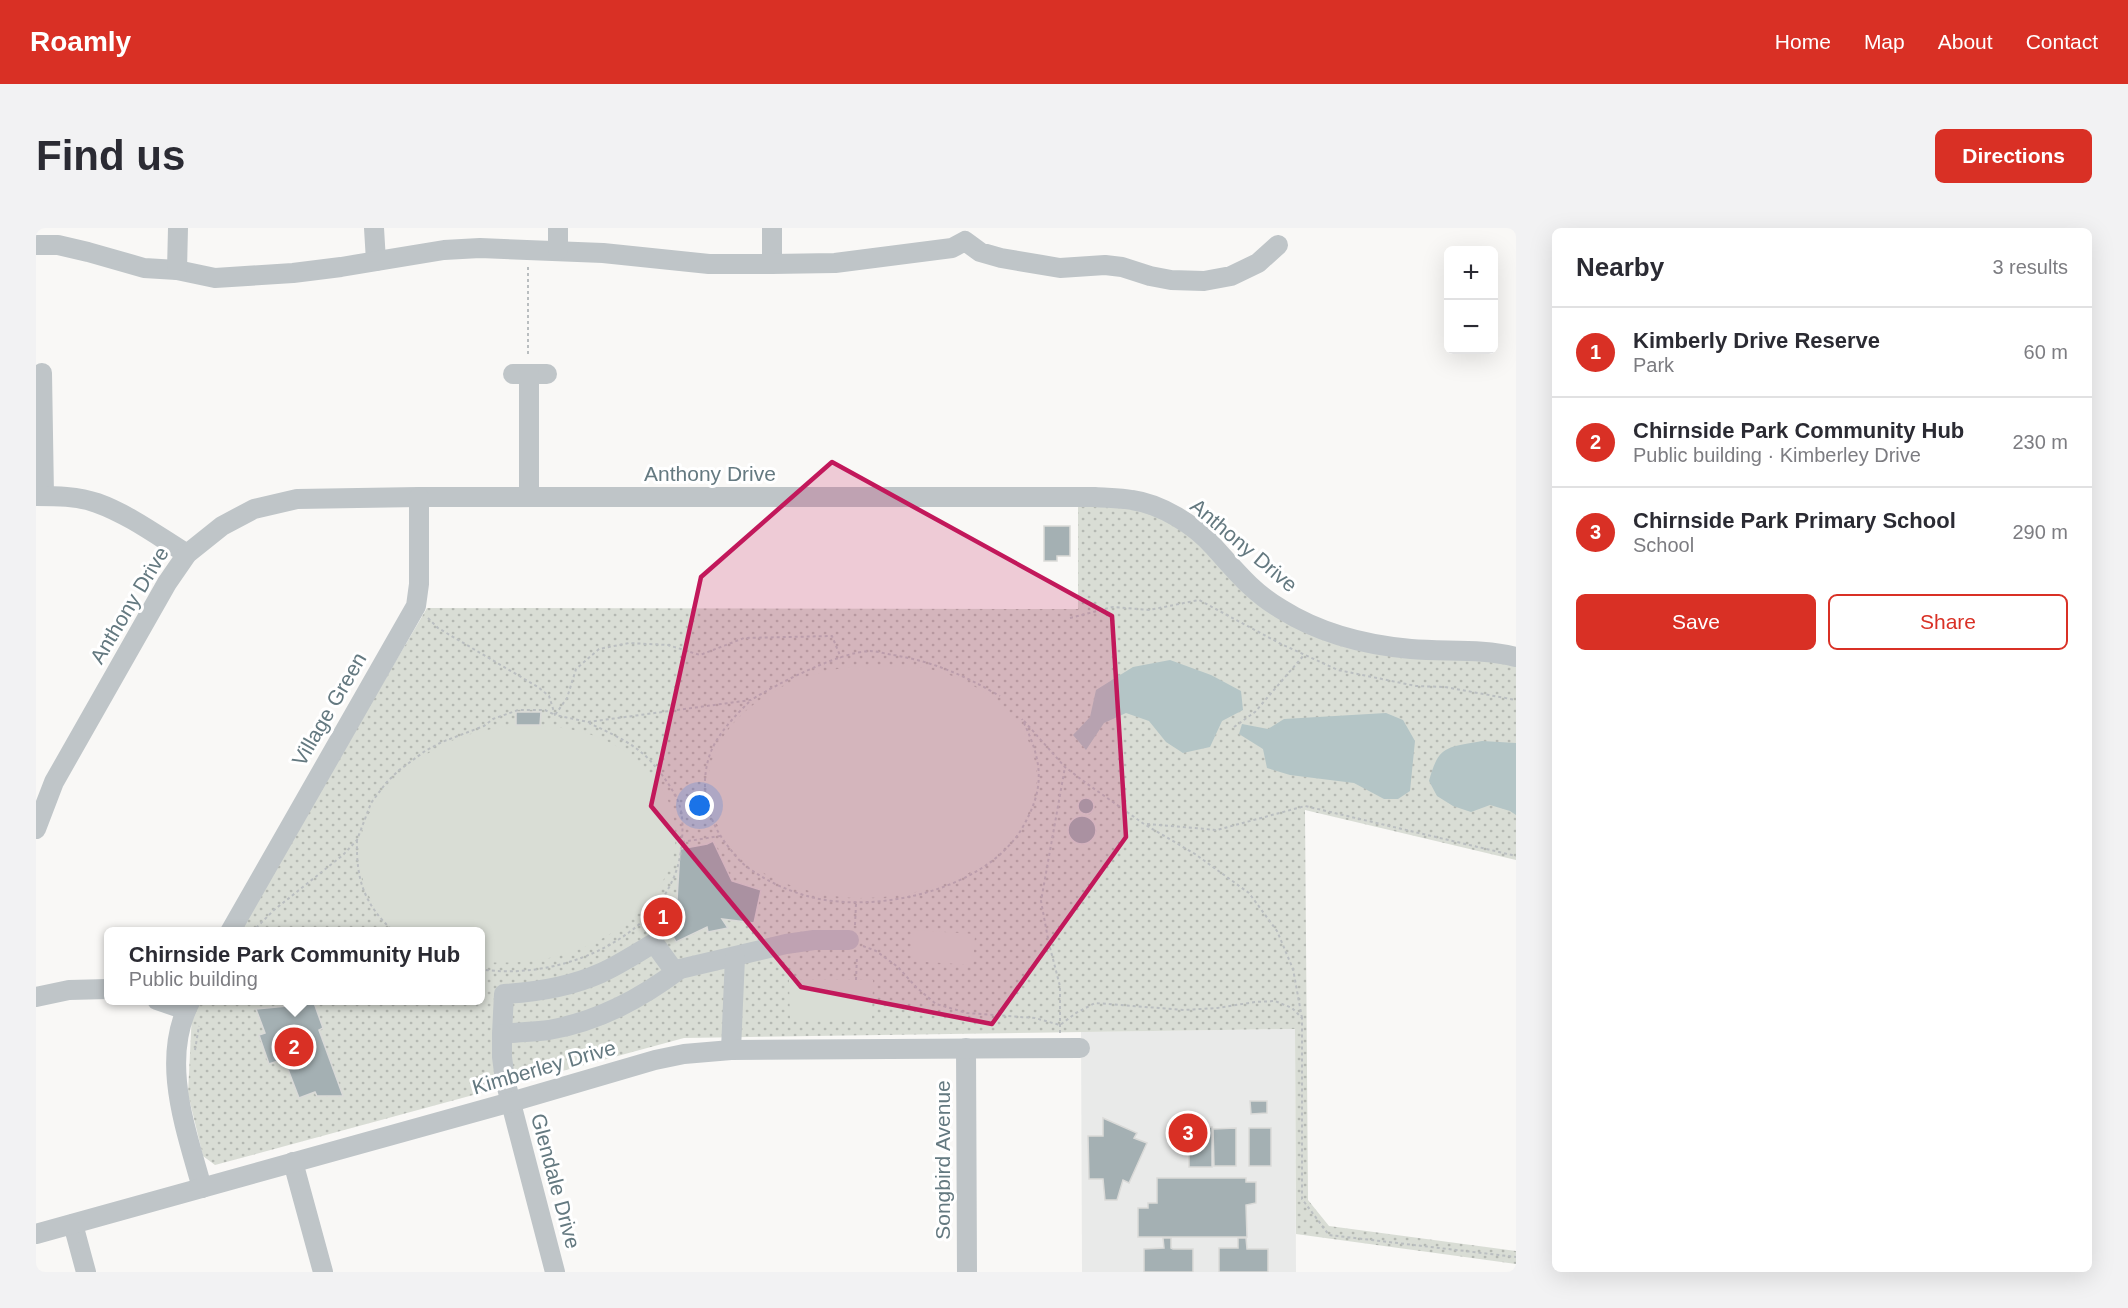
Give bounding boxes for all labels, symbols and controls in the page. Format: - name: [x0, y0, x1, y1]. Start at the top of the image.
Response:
- text: Roamly: [30, 26, 131, 57]
- text: Home: [1775, 30, 1831, 53]
- text: Map: [1864, 30, 1905, 53]
- text: About: [1938, 30, 1993, 53]
- text: Contact: [2026, 30, 2098, 53]
- button: Directions: [1935, 129, 2092, 183]
- text: Find us: [36, 132, 185, 179]
- map controls: [1444, 246, 1498, 354]
- button: +: [1444, 246, 1498, 300]
- text: Nearby: [1576, 252, 1664, 282]
- text: 3 results: [1992, 256, 2068, 278]
- button: −: [1444, 300, 1498, 354]
- text: Kimberly Drive Reserve: [1633, 328, 1880, 353]
- text: 1: [1590, 341, 1601, 363]
- text: 60 m: [2024, 341, 2068, 363]
- text: Park: [1633, 354, 1674, 376]
- text: Chirnside Park Community Hub: [1633, 418, 1964, 443]
- text: 2: [1590, 431, 1601, 453]
- text: 230 m: [2012, 431, 2068, 453]
- text: Public building · Kimberley Drive: [1633, 444, 1921, 466]
- street label: Anthony Drive: [644, 462, 776, 485]
- street label: Anthony Drive: [1186, 494, 1302, 596]
- text: Chirnside Park Primary School: [1633, 508, 1956, 533]
- text: 3: [1590, 521, 1601, 543]
- text: 290 m: [2012, 521, 2068, 543]
- text: School: [1633, 534, 1694, 556]
- street label: Anthony Drive: [85, 543, 173, 667]
- button: Save: [1576, 594, 1816, 650]
- button: Share: [1828, 594, 2068, 650]
- street label: Village Green: [287, 648, 371, 770]
- your location: [685, 791, 714, 820]
- pin: 1: [644, 894, 682, 940]
- popup: [104, 927, 485, 1005]
- text: Chirnside Park Community Hub: [129, 942, 460, 967]
- text: Public building: [129, 968, 258, 990]
- pin: 2: [274, 1024, 314, 1070]
- street label: Kimberley Drive: [470, 1036, 618, 1098]
- street label: Songbird Avenue: [931, 1080, 954, 1240]
- pin: 3: [1168, 1110, 1208, 1156]
- street label: Glendale Drive: [527, 1111, 585, 1251]

